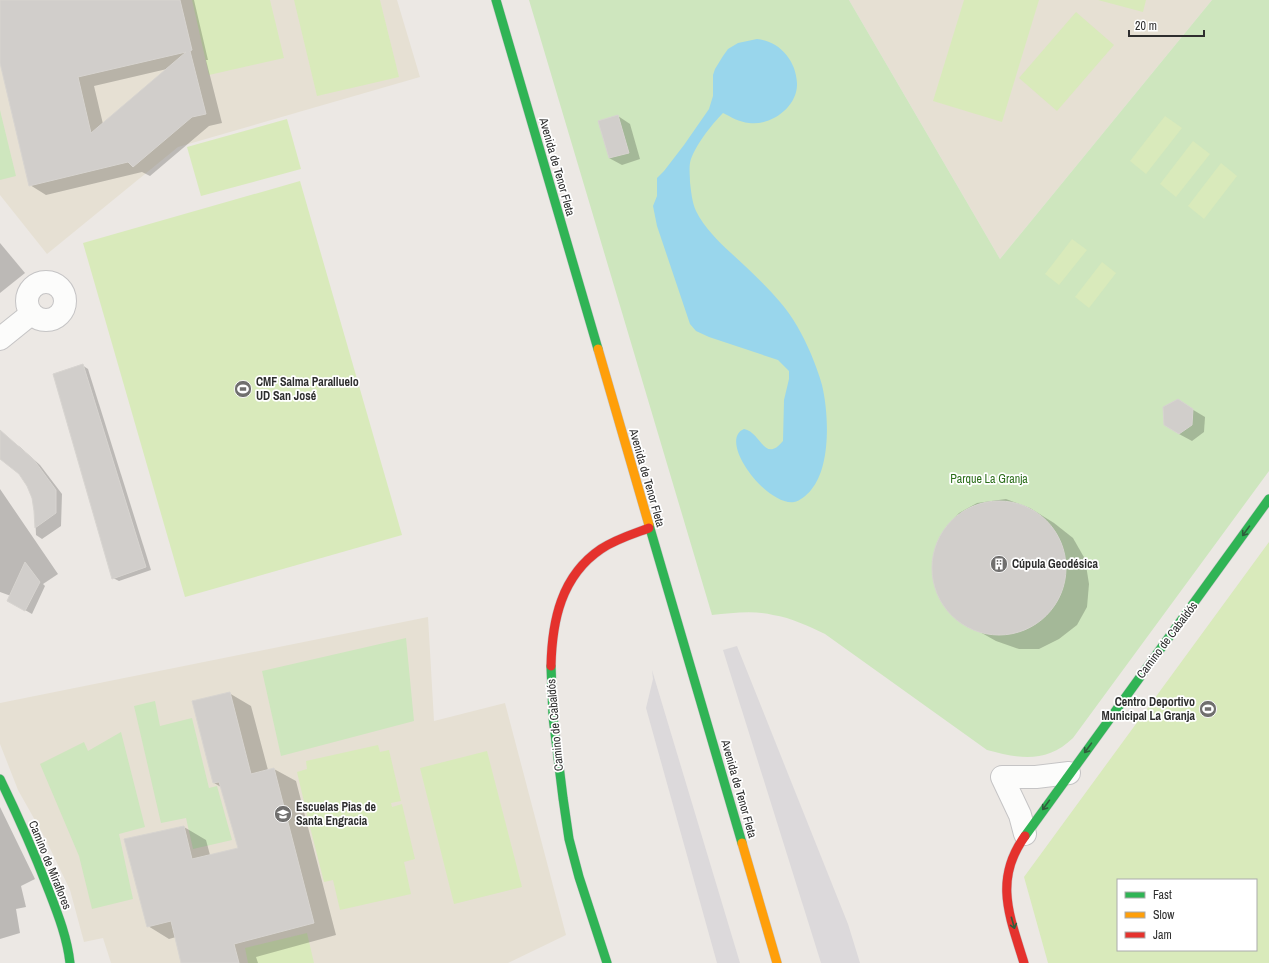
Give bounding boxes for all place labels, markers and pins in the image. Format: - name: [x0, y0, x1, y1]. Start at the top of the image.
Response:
- place label: CMF Salma Paralluelo UD San José: [256, 374, 359, 404]
- sports icon: CMF Salma Paralluelo UD San José: [233, 379, 253, 399]
- building icon: Cúpula Geodésica: [989, 554, 1009, 574]
- place label: Cúpula Geodésica: [1012, 556, 1098, 572]
- place label: Centro Deportivo Municipal La Granja: [1101, 694, 1196, 724]
- sports icon: Centro Deportivo Municipal La Granja: [1198, 699, 1218, 719]
- place label: Escuelas Pias de Santa Engracia: [296, 799, 376, 829]
- school or university icon: Escuelas Pias de Santa Engracia: [273, 804, 293, 824]

